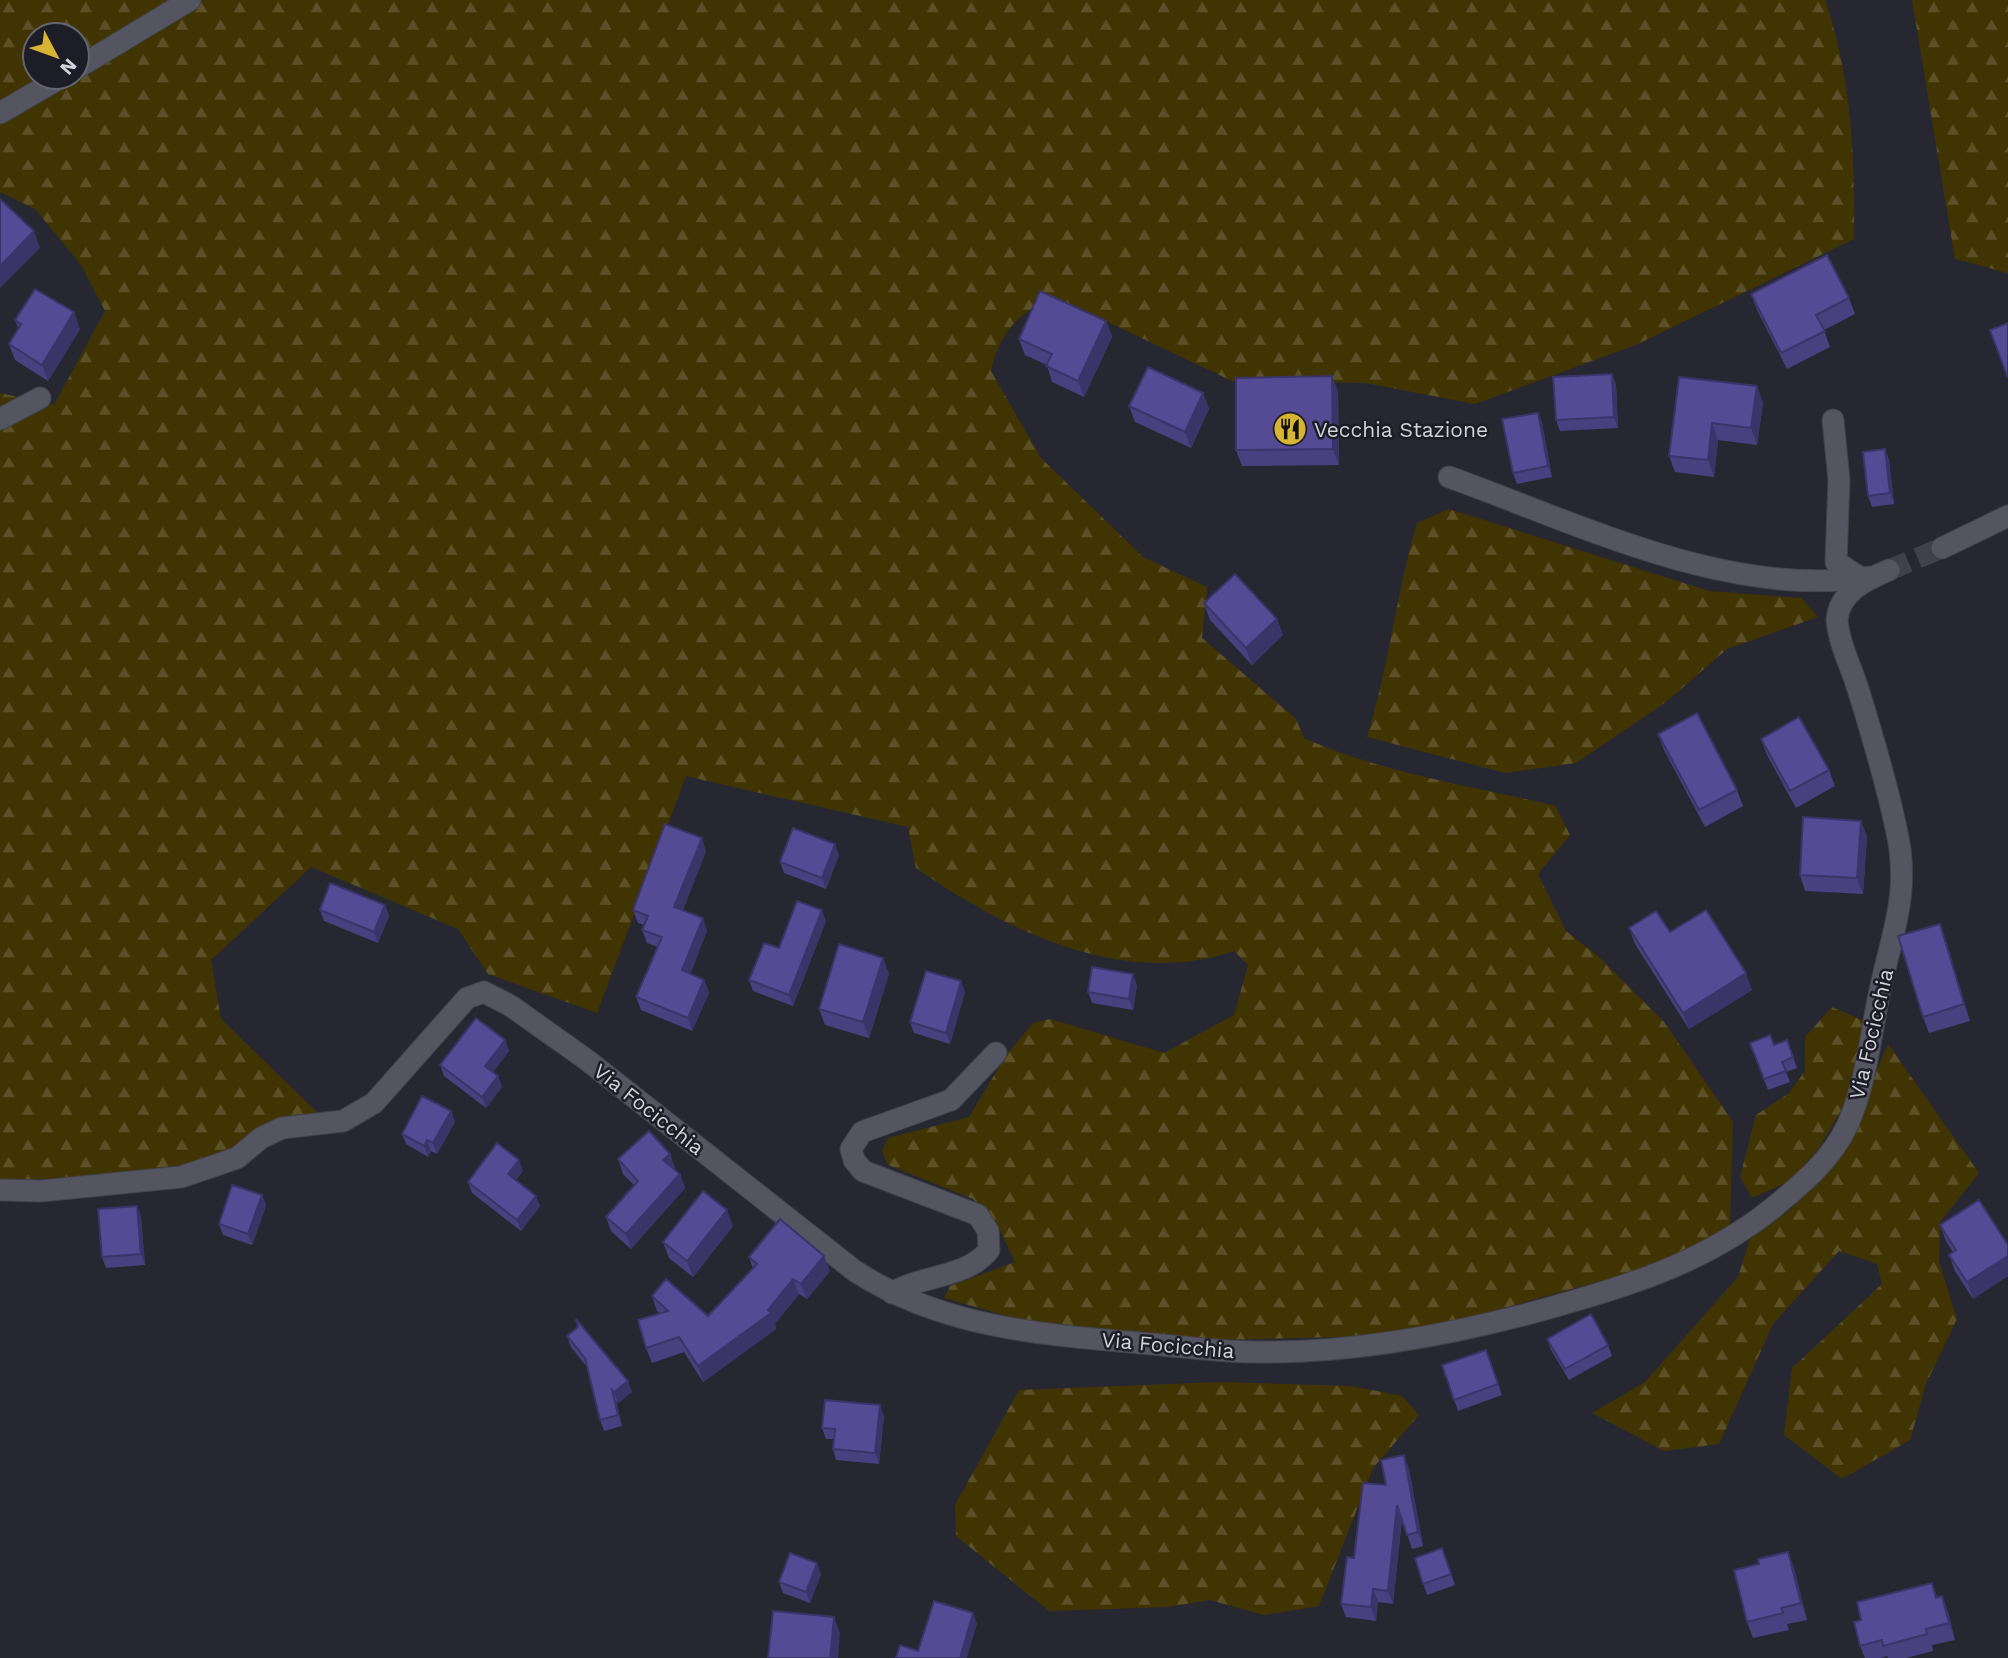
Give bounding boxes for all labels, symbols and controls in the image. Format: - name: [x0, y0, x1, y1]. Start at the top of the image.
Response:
- north arrow: [21, 21, 91, 91]
- text: N: [55, 54, 82, 80]
- restaurant icon: Vecchia Stazione: [1271, 410, 1309, 448]
- place label: Vecchia Stazione: [1314, 417, 1488, 442]
- street label: Via Focicchia: [1844, 966, 1898, 1102]
- street label: Via Focicchia: [589, 1058, 709, 1160]
- street label: Via Focicchia: [1100, 1327, 1236, 1363]

